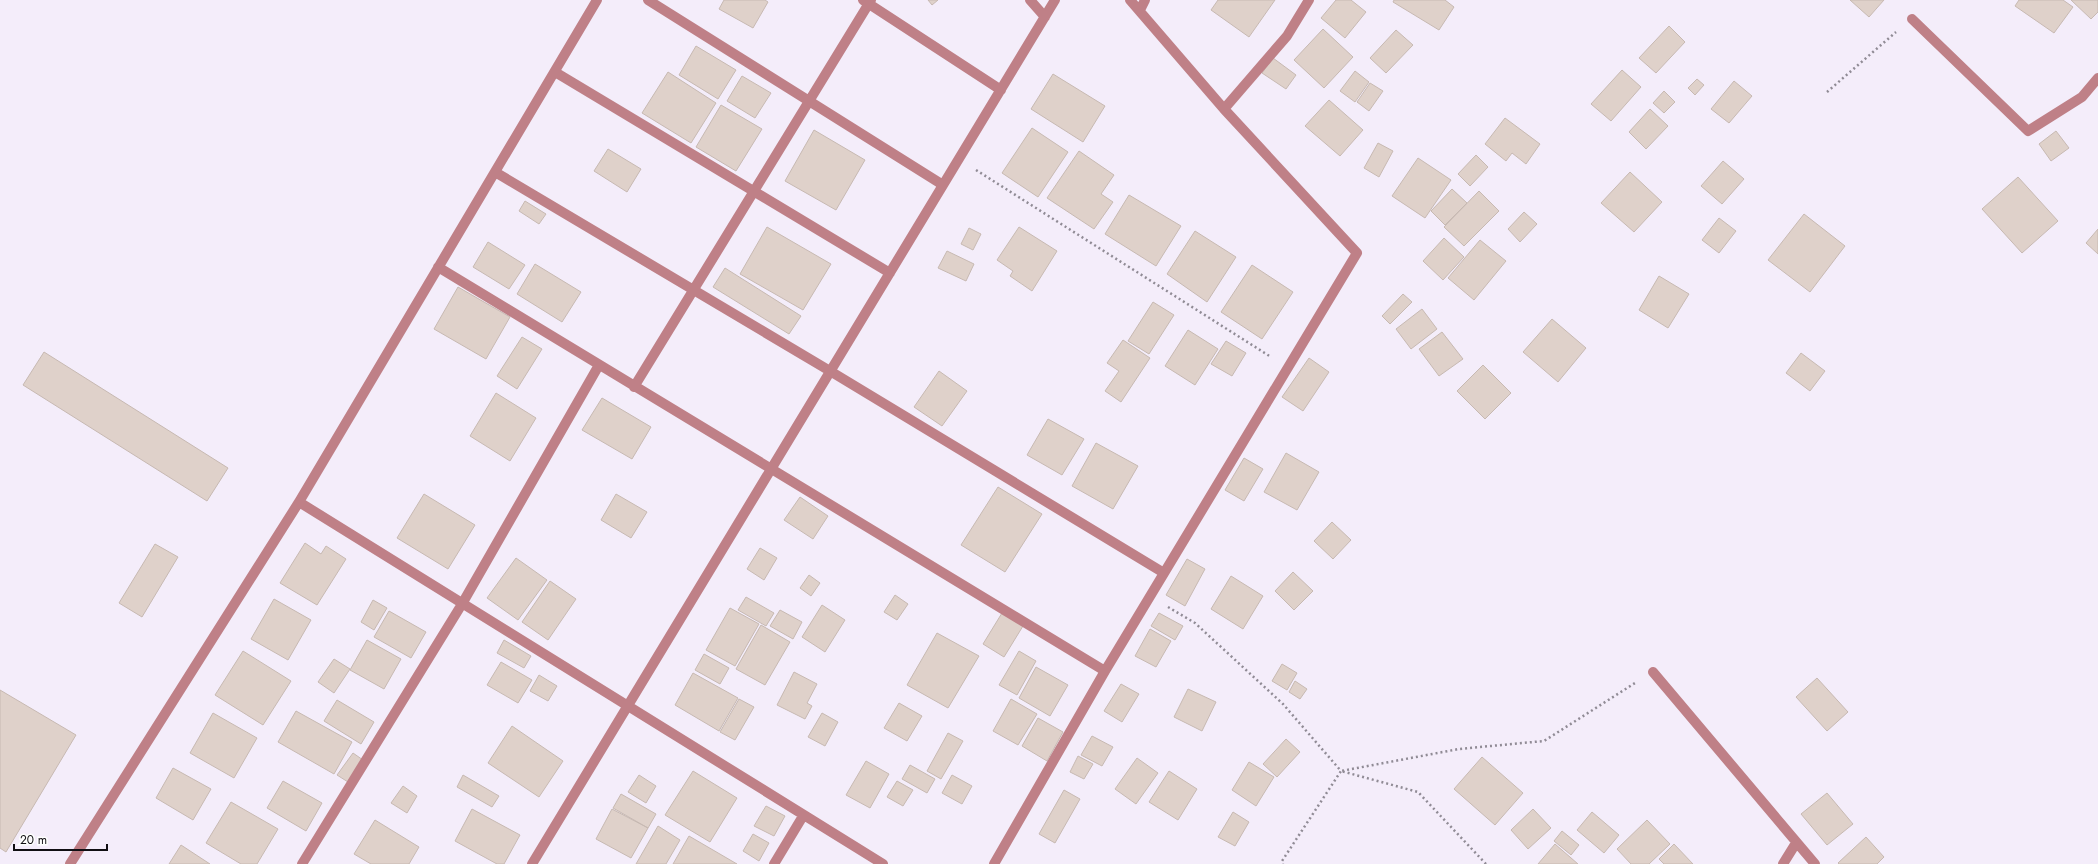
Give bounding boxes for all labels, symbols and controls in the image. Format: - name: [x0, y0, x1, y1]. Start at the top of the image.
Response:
- scale bar: [14, 826, 107, 852]
- text: 20 m: [20, 831, 47, 849]

